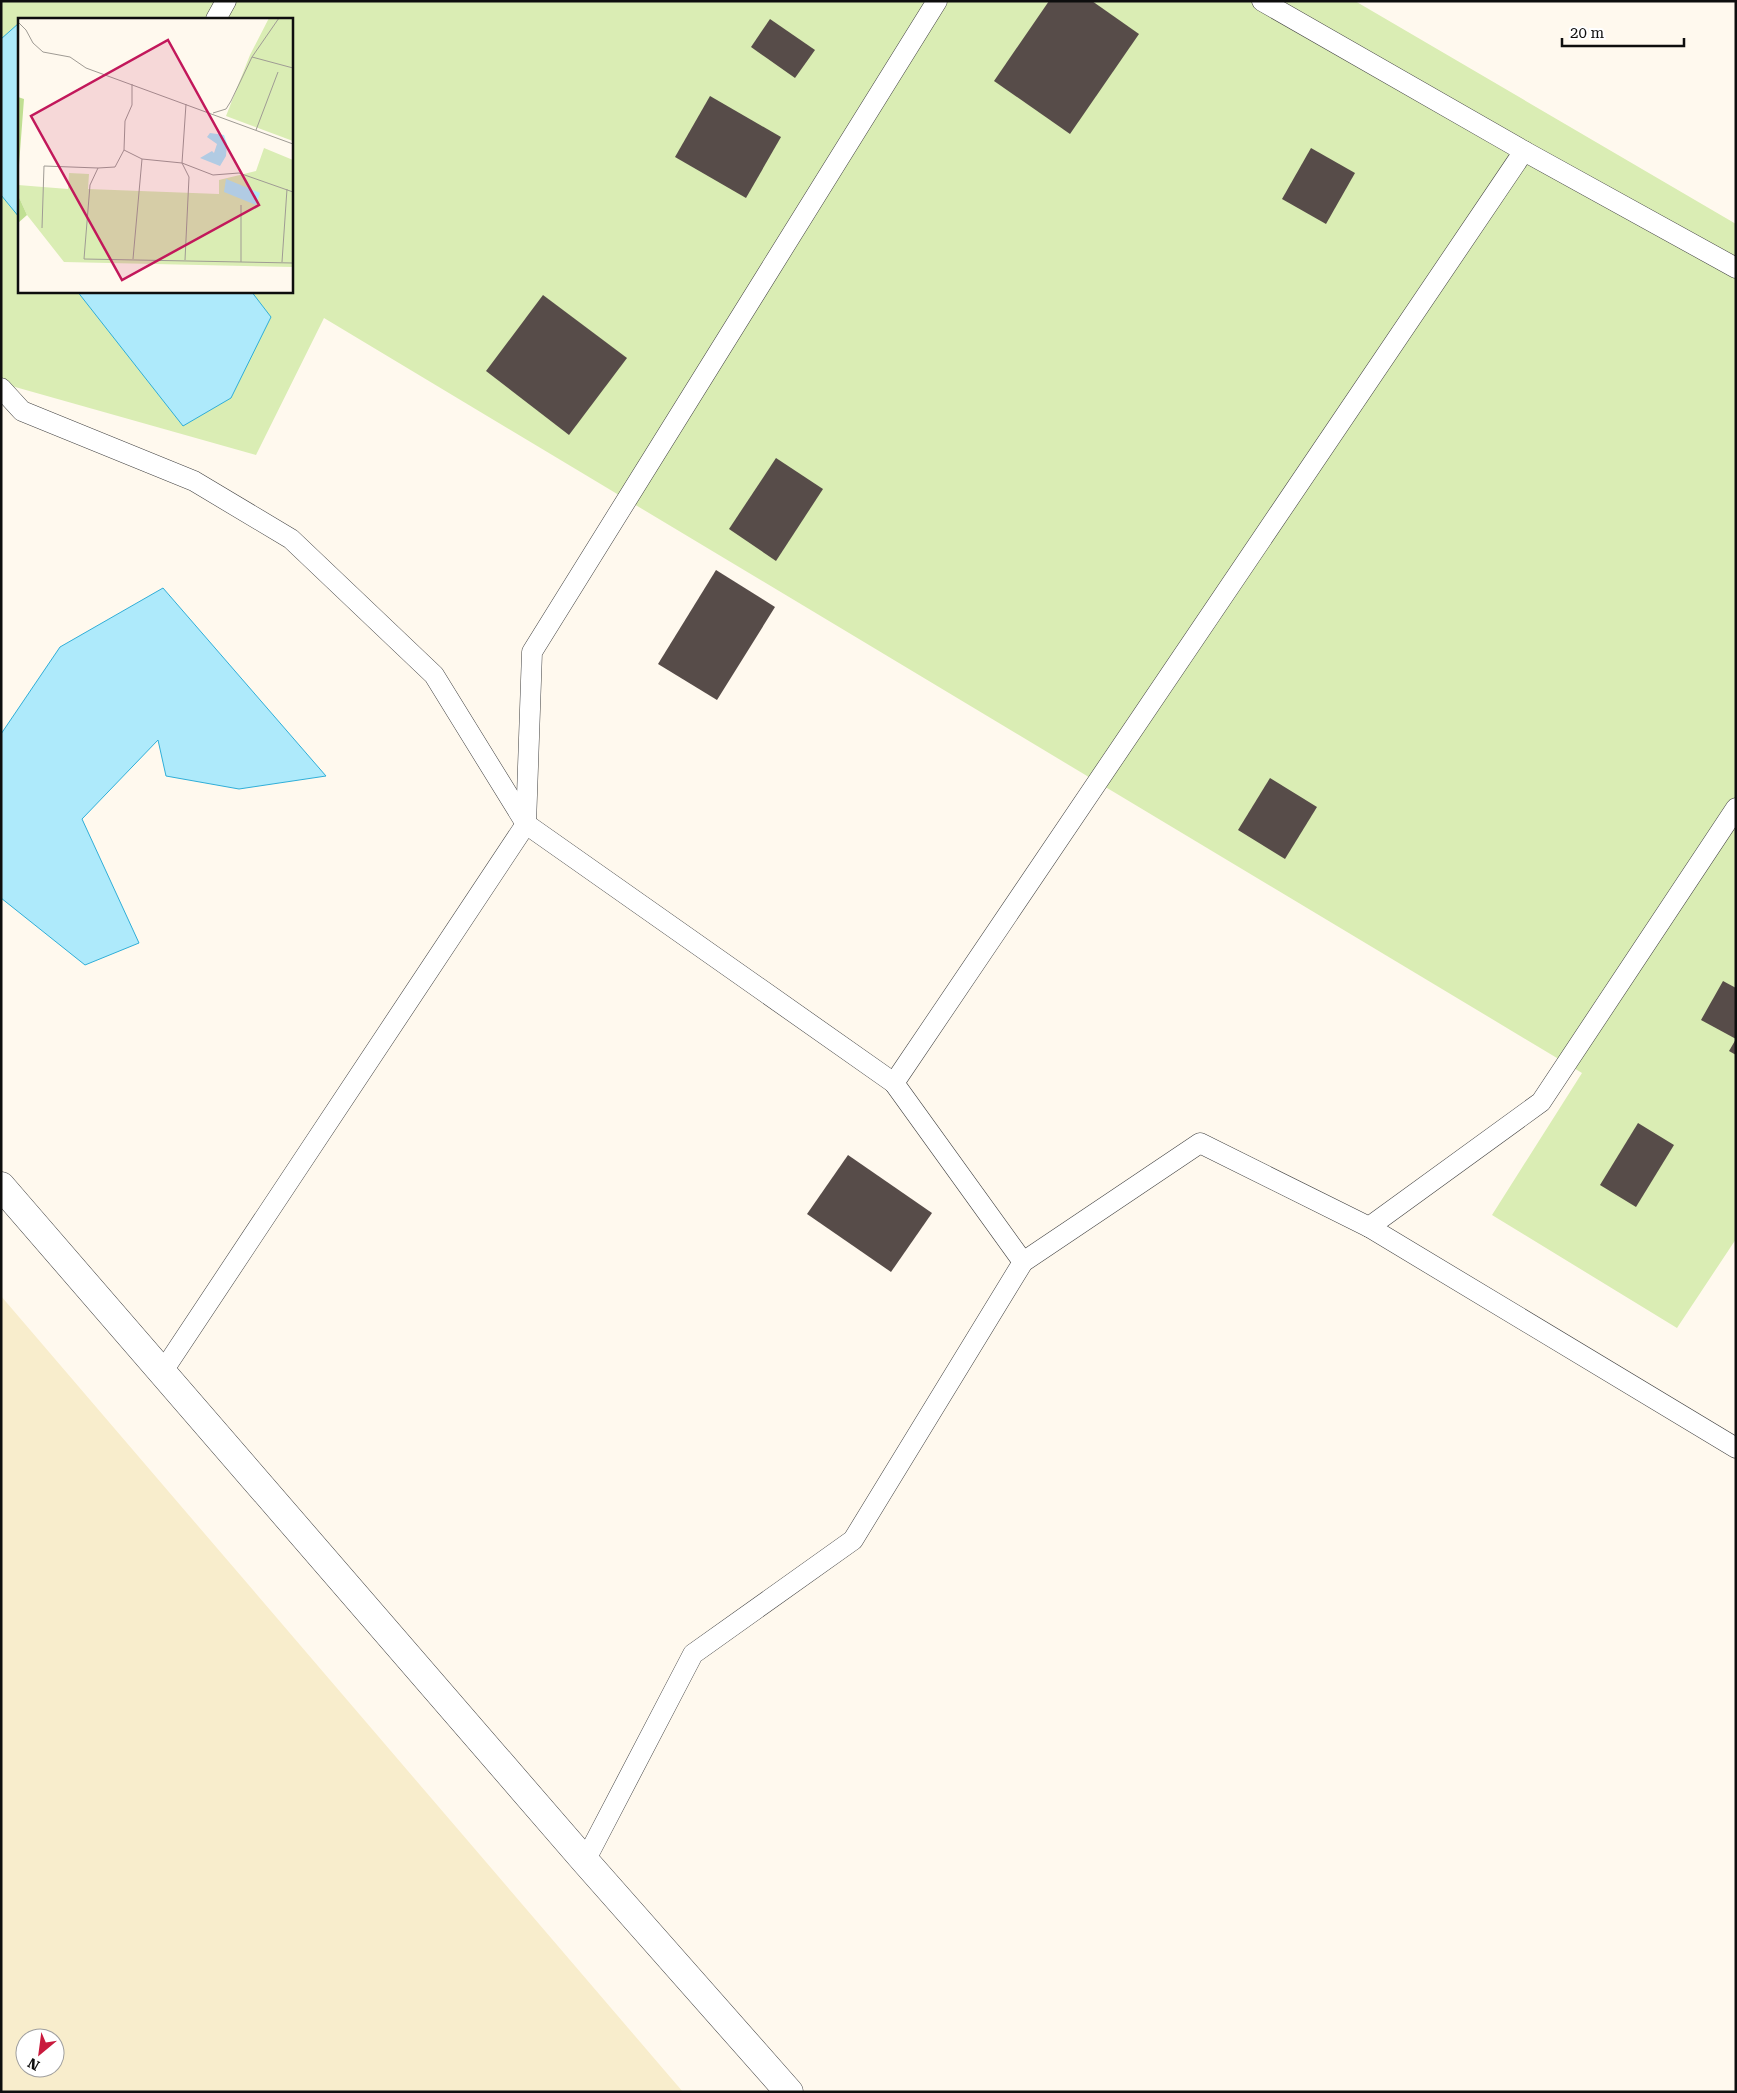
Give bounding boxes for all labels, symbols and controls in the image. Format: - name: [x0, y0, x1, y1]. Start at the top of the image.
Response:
- scale bar: [1562, 15, 1684, 47]
- inset map: [18, 18, 292, 292]
- text: 20 m: [1570, 24, 1605, 42]
- north arrow: [15, 2028, 65, 2078]
- text: N: [25, 2055, 42, 2074]

